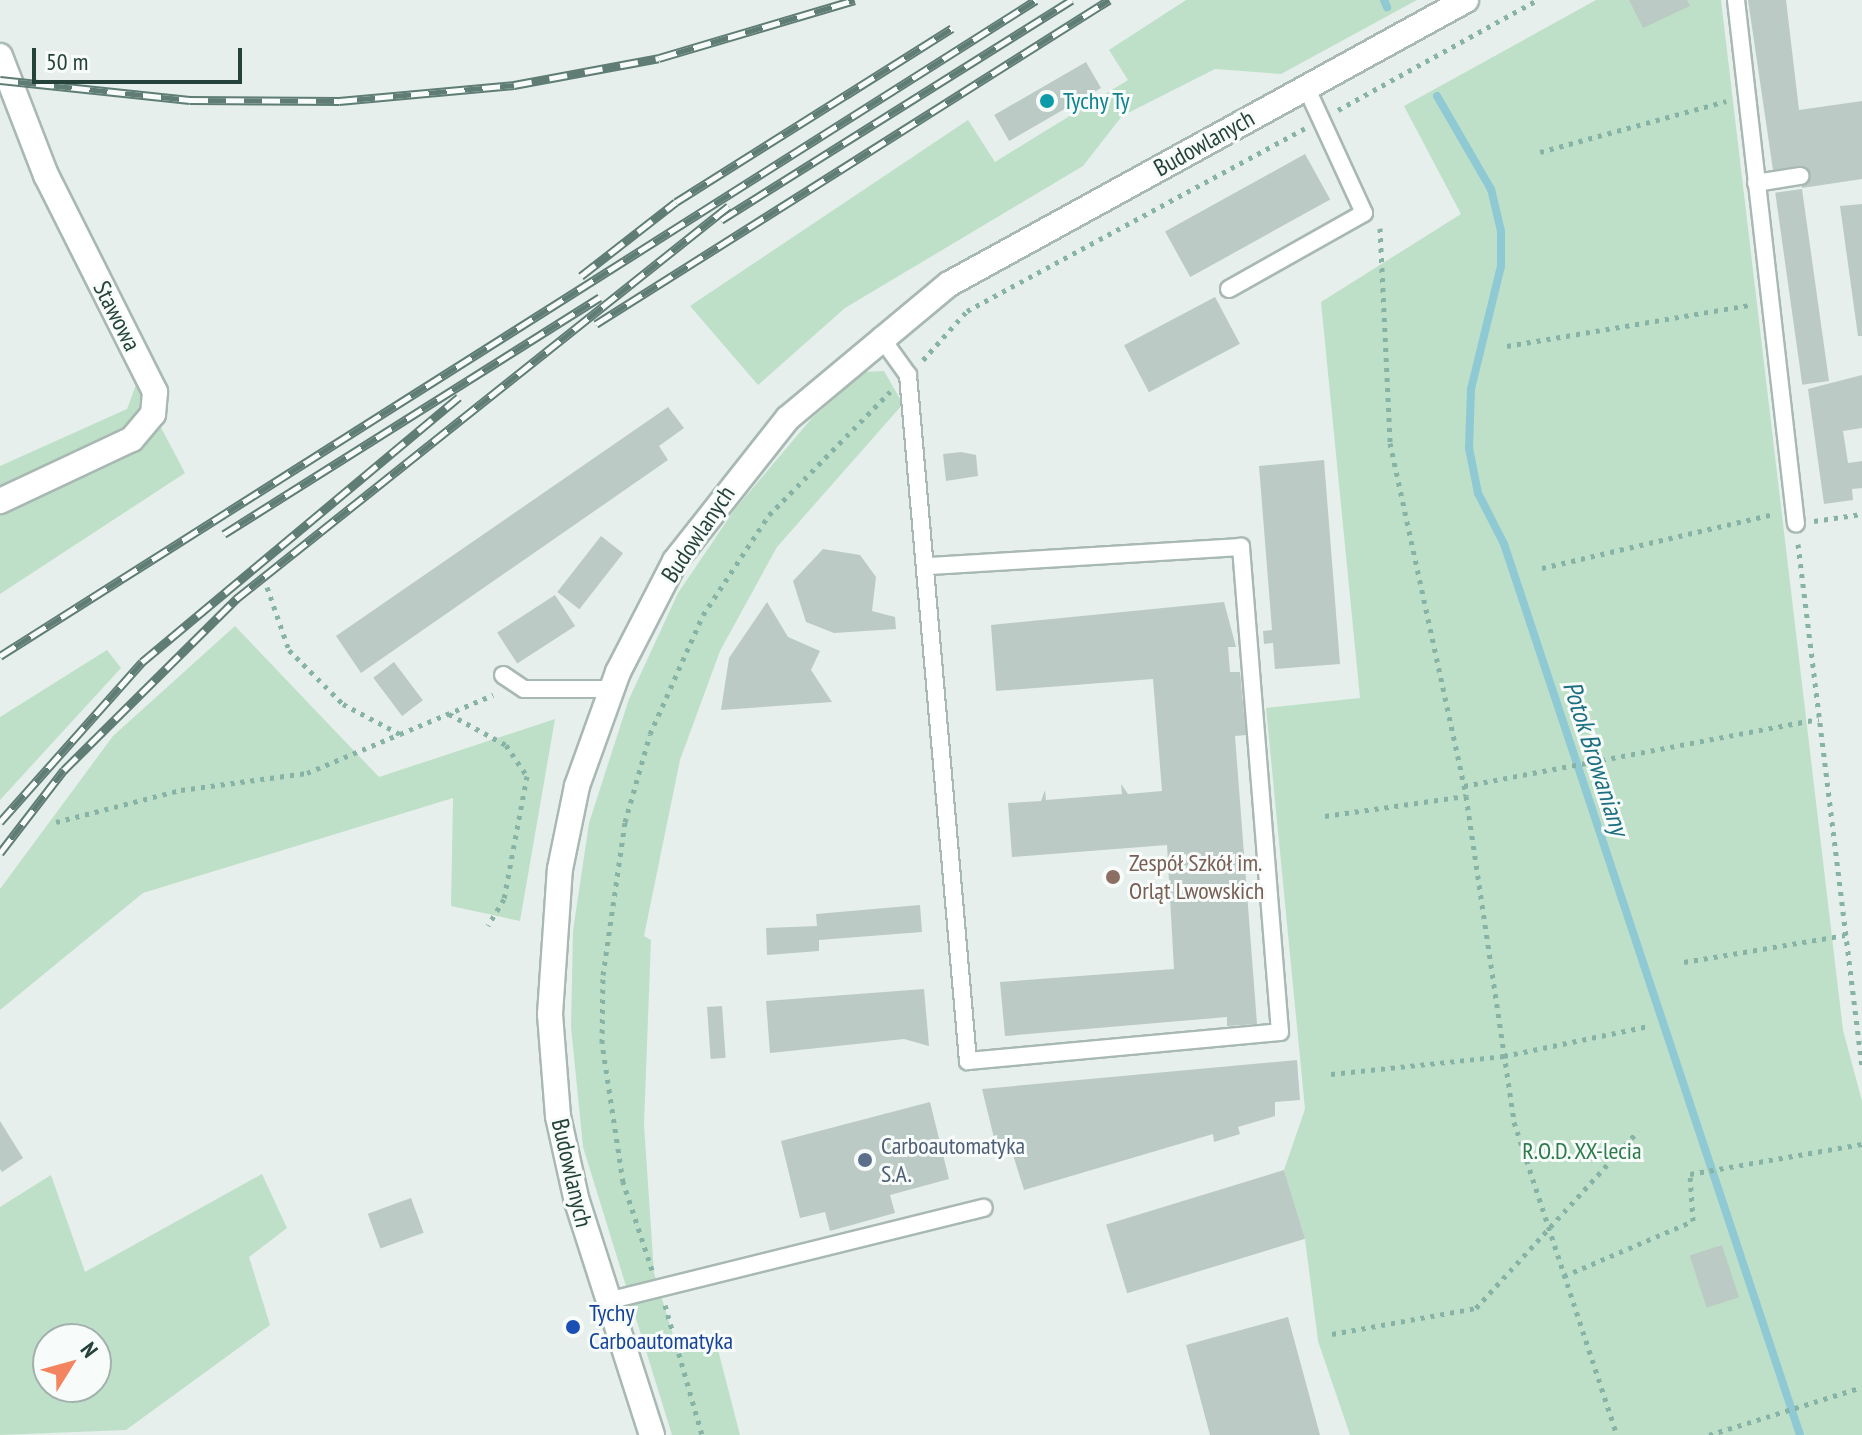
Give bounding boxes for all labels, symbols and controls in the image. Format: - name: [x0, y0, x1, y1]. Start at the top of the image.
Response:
- scale bar: [36, 32, 246, 82]
- text: 50 m: [46, 46, 88, 77]
- place label: Tychy Ty: [1063, 87, 1131, 115]
- marker: Tychy Ty: [1038, 92, 1056, 110]
- street label: Budowlanych: [1149, 104, 1259, 182]
- street label: Stawowa: [87, 276, 147, 356]
- street label: Budowlanych: [655, 480, 741, 588]
- water label: Potok Browaniany: [1556, 677, 1636, 839]
- place label: Zespół Szkół im. Orląt Lwowskich: [1129, 849, 1264, 905]
- marker: Zespół Szkół im. Orląt Lwowskich: [1104, 868, 1122, 886]
- street label: Budowlanych: [546, 1116, 598, 1230]
- place label: Carboautomatyka S.A.: [881, 1132, 1025, 1188]
- park label: R.O.D. XX-lecia: [1521, 1137, 1643, 1165]
- marker: Carboautomatyka S.A.: [856, 1151, 874, 1169]
- place label: Tychy Carboautomatyka: [589, 1299, 733, 1355]
- marker: Tychy Carboautomatyka: [564, 1318, 582, 1336]
- north arrow: [32, 1323, 112, 1403]
- text: N: [75, 1337, 104, 1363]

